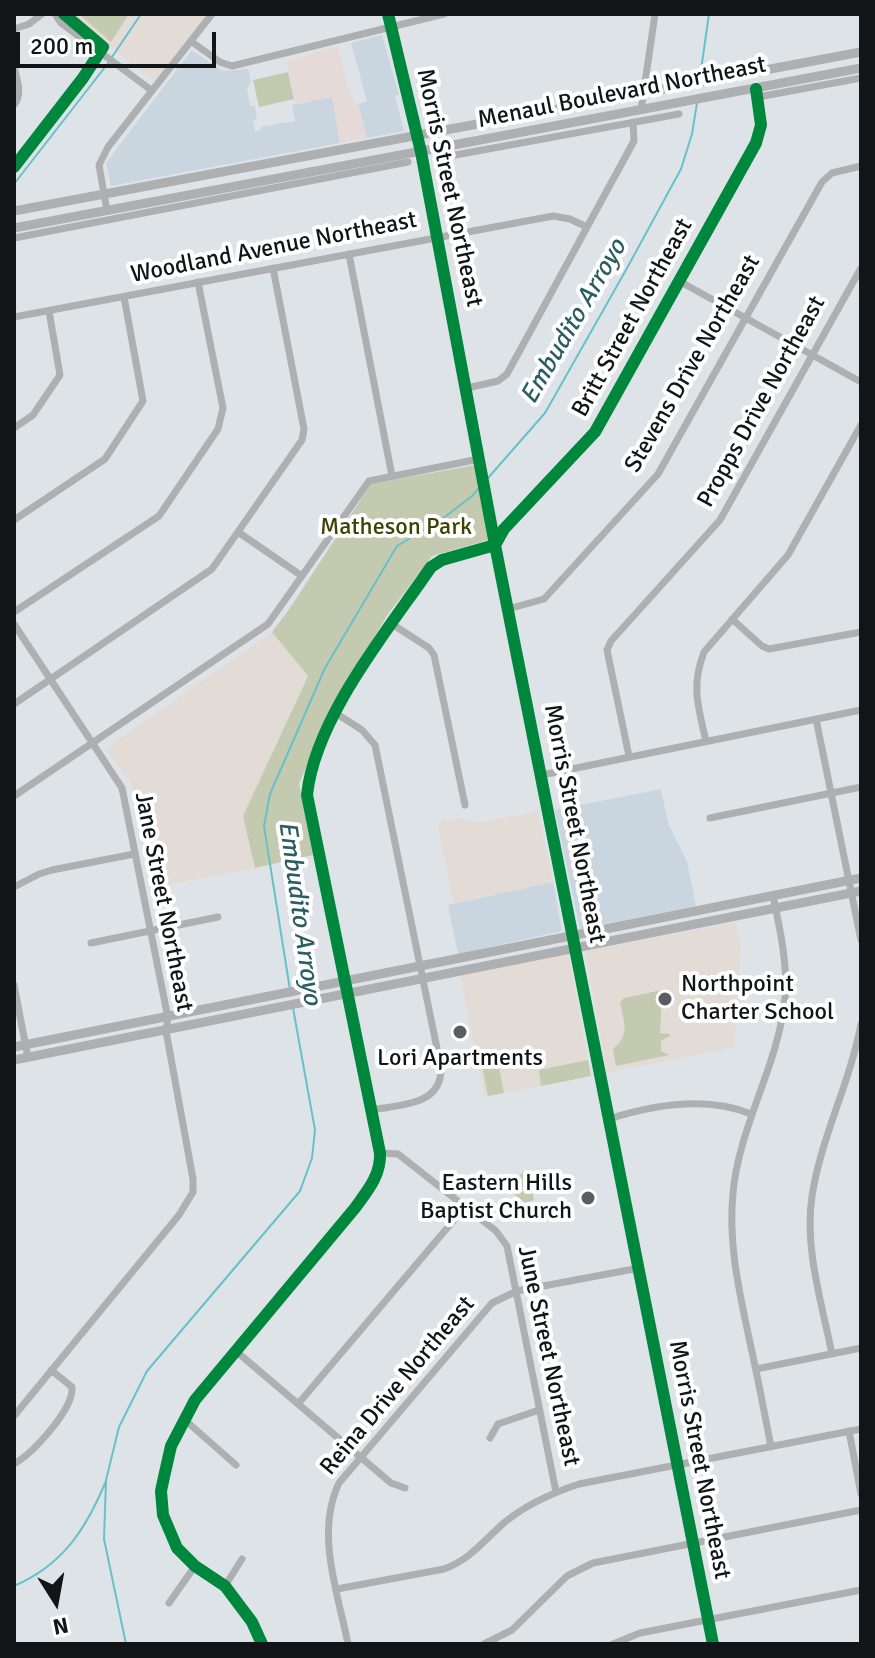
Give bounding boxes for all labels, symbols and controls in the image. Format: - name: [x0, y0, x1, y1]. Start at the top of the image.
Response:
- scale bar: [20, 16, 220, 66]
- text: 200 m: [30, 31, 93, 61]
- street label: Menaul Boulevard Northeast: [475, 51, 769, 135]
- street label: Morris Street Northeast: [410, 66, 488, 310]
- street label: Woodland Avenue Northeast: [129, 206, 419, 290]
- street label: Britt Street Northeast: [567, 214, 699, 422]
- water label: Embudito Arroyo: [514, 234, 634, 410]
- street label: Stevens Drive Northeast: [619, 250, 767, 478]
- street label: Propps Drive Northeast: [692, 291, 832, 513]
- park label: Matheson Park: [320, 514, 472, 542]
- street label: Morris Street Northeast: [537, 702, 611, 946]
- street label: Jane Street Northeast: [128, 790, 198, 1014]
- water label: Embudito Arroyo: [271, 819, 327, 1007]
- place label: Northpoint Charter School: [681, 971, 834, 1027]
- marker: Northpoint Charter School: [656, 990, 674, 1008]
- marker: Lori Apartments: [451, 1023, 469, 1041]
- place label: Lori Apartments: [377, 1045, 543, 1073]
- place label: Eastern Hills Baptist Church: [420, 1170, 572, 1226]
- marker: Eastern Hills Baptist Church: [579, 1189, 597, 1207]
- street label: June Street Northeast: [511, 1243, 585, 1469]
- street label: Reina Drive Northeast: [315, 1291, 481, 1481]
- street label: Morris Street Northeast: [662, 1338, 736, 1582]
- north arrow: [16, 1562, 96, 1642]
- text: N: [51, 1611, 71, 1641]

